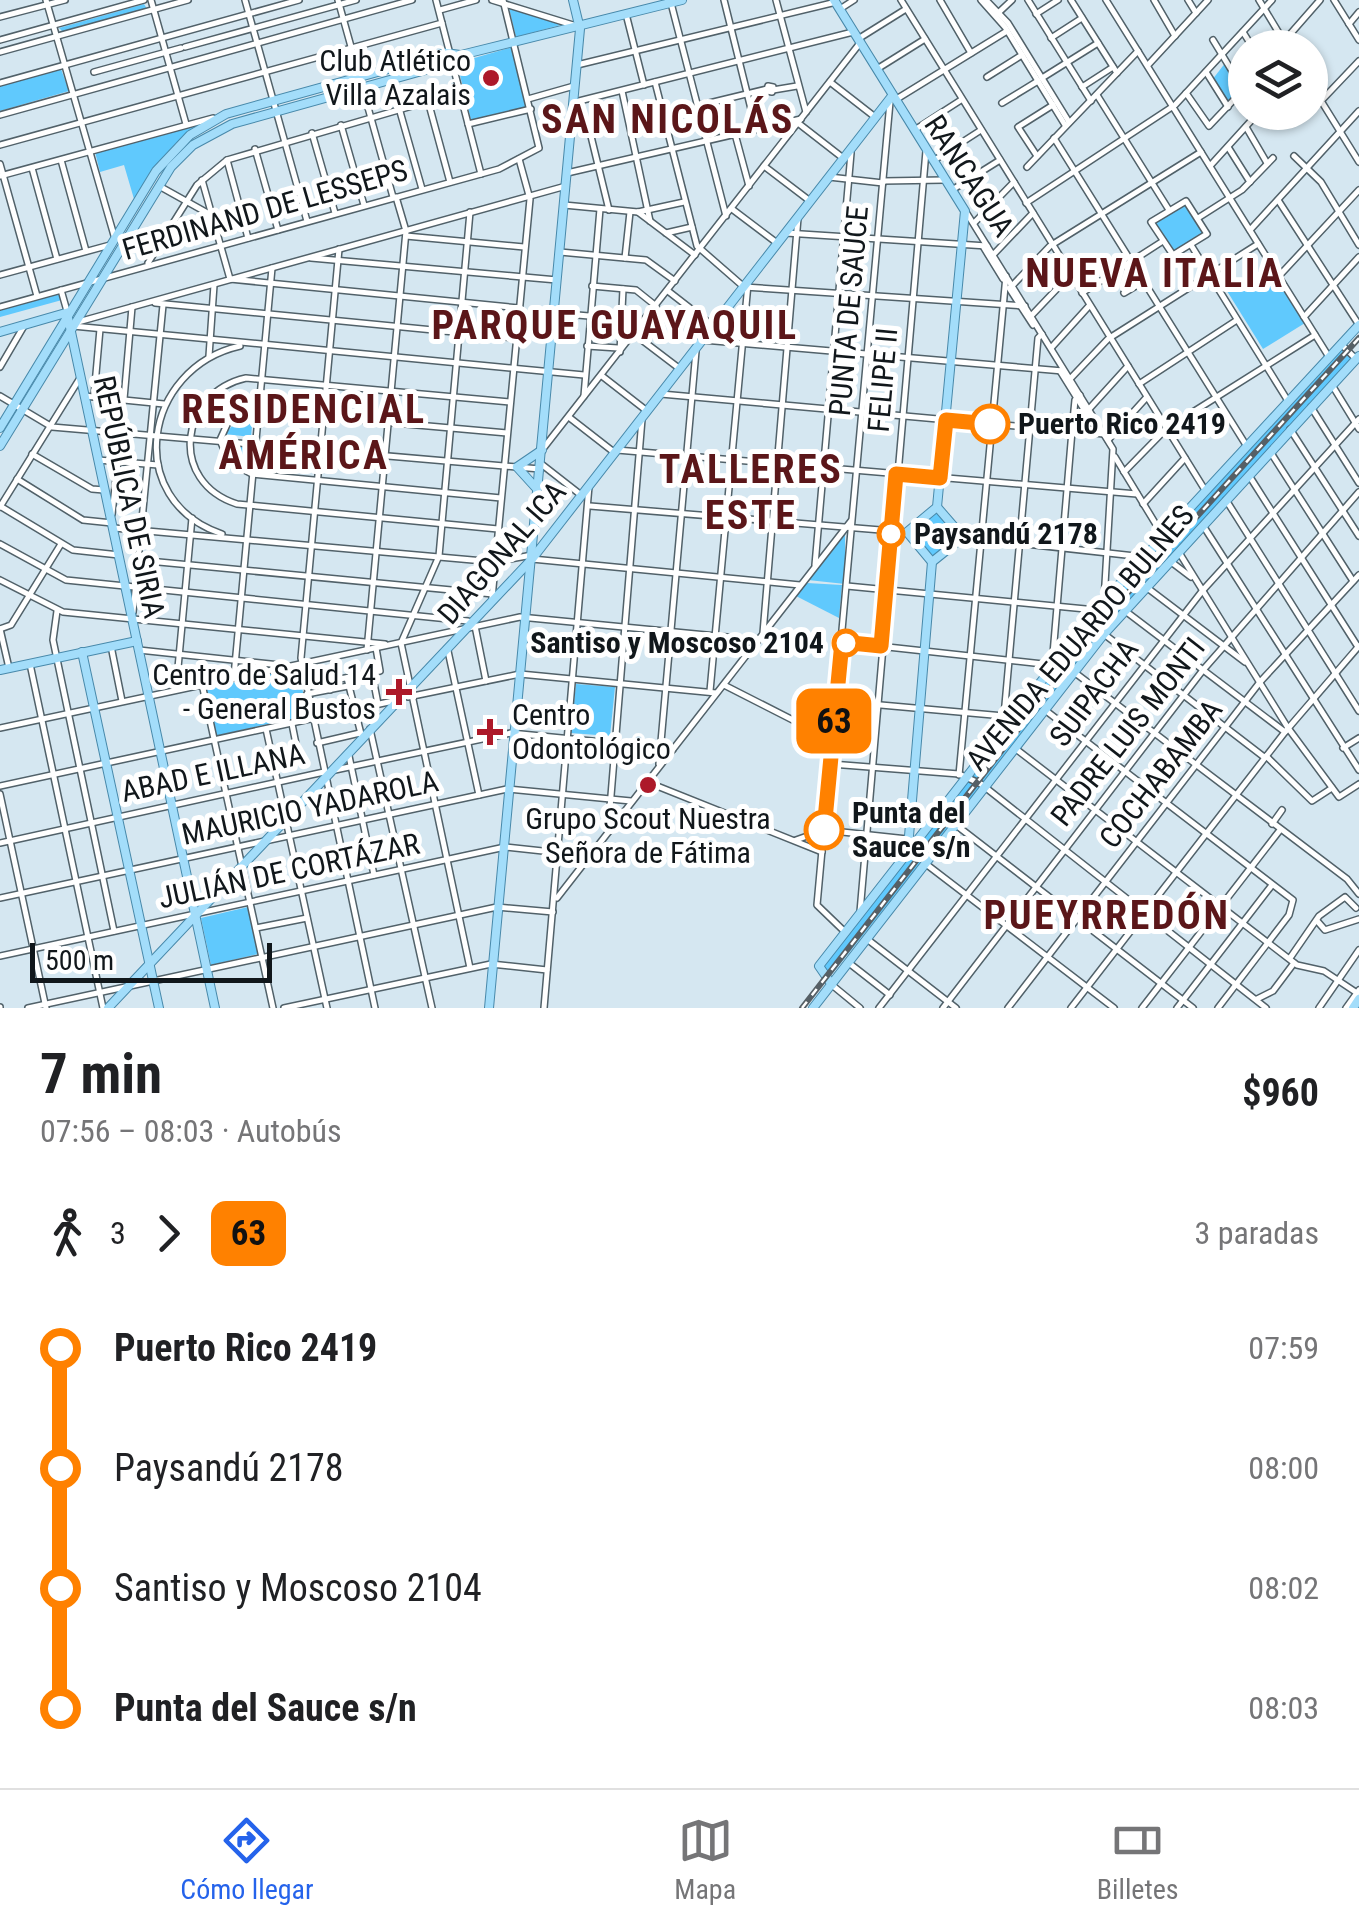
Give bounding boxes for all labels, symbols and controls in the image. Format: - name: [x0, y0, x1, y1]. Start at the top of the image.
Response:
- map controls: [1228, 30, 1328, 130]
- button: layers: [1228, 30, 1328, 130]
- place label: Club Atlético Villa Azalais: [319, 43, 471, 112]
- marker: Club Atlético Villa Azalais: [480, 67, 502, 89]
- district label: SAN NICOLÁS: [541, 96, 795, 143]
- street label: RANCAGUA: [917, 109, 1022, 243]
- street label: FERDINAND DE LESSEPS: [118, 152, 411, 267]
- street label: PUNTA DE SAUCE: [822, 205, 875, 417]
- district label: NUEVA ITALIA: [1025, 250, 1285, 297]
- district label: PARQUE GUAYAQUIL: [431, 302, 799, 349]
- street label: FELIPE II: [861, 326, 904, 434]
- street label: REPÚBLICA DE SIRIA: [87, 373, 172, 621]
- district label: RESIDENCIAL AMÉRICA: [181, 386, 427, 479]
- marker: Puerto Rico 2419: [971, 405, 1009, 443]
- place label: Puerto Rico 2419: [1018, 406, 1226, 441]
- district label: TALLERES ESTE: [659, 446, 843, 539]
- street label: DIAGONAL ICA: [430, 474, 573, 631]
- street label: AVENIDA EDUARDO BULNES: [958, 498, 1201, 777]
- place label: Paysandú 2178: [914, 516, 1098, 551]
- marker: Paysandú 2178: [878, 521, 904, 547]
- place label: Santiso y Moscoso 2104: [530, 625, 824, 660]
- marker: Santiso y Moscoso 2104: [833, 630, 859, 656]
- street label: PADRE LUIS MONTI: [1043, 631, 1212, 833]
- street label: SUIPACHA: [1042, 632, 1145, 753]
- place label: Centro de Salud 14 - General Bustos: [152, 657, 376, 726]
- marker: Centro de Salud 14 - General Bustos: [386, 679, 412, 705]
- line badge: 63: [789, 688, 879, 754]
- street label: COCHABAMBA: [1092, 693, 1229, 855]
- place label: Centro Odontológico: [512, 697, 671, 766]
- text: 63: [816, 701, 852, 742]
- marker: Centro Odontológico: [477, 719, 503, 745]
- street label: ABAD E ILLANA: [118, 736, 308, 809]
- street label: MAURICIO YADAROLA: [178, 763, 441, 852]
- marker: Grupo Scout Nuestra Señora de Fátima: [637, 774, 659, 796]
- place label: Punta del Sauce s/n: [852, 795, 971, 864]
- place label: Grupo Scout Nuestra Señora de Fátima: [525, 801, 771, 870]
- marker: Punta del Sauce s/n: [805, 811, 843, 849]
- street label: JULIÁN DE CORTÁZAR: [155, 826, 423, 915]
- district label: PUEYRREDÓN: [983, 891, 1231, 939]
- scale bar: [30, 938, 272, 983]
- text: 500 m: [45, 944, 114, 977]
- text: 7 min: [40, 1042, 162, 1106]
- text: $960: [1242, 1071, 1319, 1115]
- text: 07:56 – 08:03 · Autobús: [40, 1112, 342, 1150]
- icon: walk: [40, 1206, 95, 1261]
- icon: forward: [141, 1206, 196, 1261]
- text: 63: [231, 1213, 266, 1254]
- text: 3: [110, 1214, 126, 1252]
- text: 3 paradas: [1195, 1214, 1319, 1252]
- text: Puerto Rico 2419: [114, 1326, 377, 1370]
- text: 07:59: [1248, 1329, 1319, 1367]
- text: Paysandú 2178: [114, 1446, 344, 1490]
- text: 08:00: [1248, 1449, 1319, 1487]
- text: Santiso y Moscoso 2104: [114, 1566, 482, 1610]
- text: 08:02: [1248, 1569, 1319, 1607]
- text: Punta del Sauce s/n: [114, 1686, 417, 1730]
- text: 08:03: [1248, 1689, 1319, 1727]
- tab: Cómo llegar: [180, 1813, 314, 1906]
- tab: Mapa: [674, 1813, 736, 1906]
- tab: Billetes: [1097, 1813, 1179, 1906]

